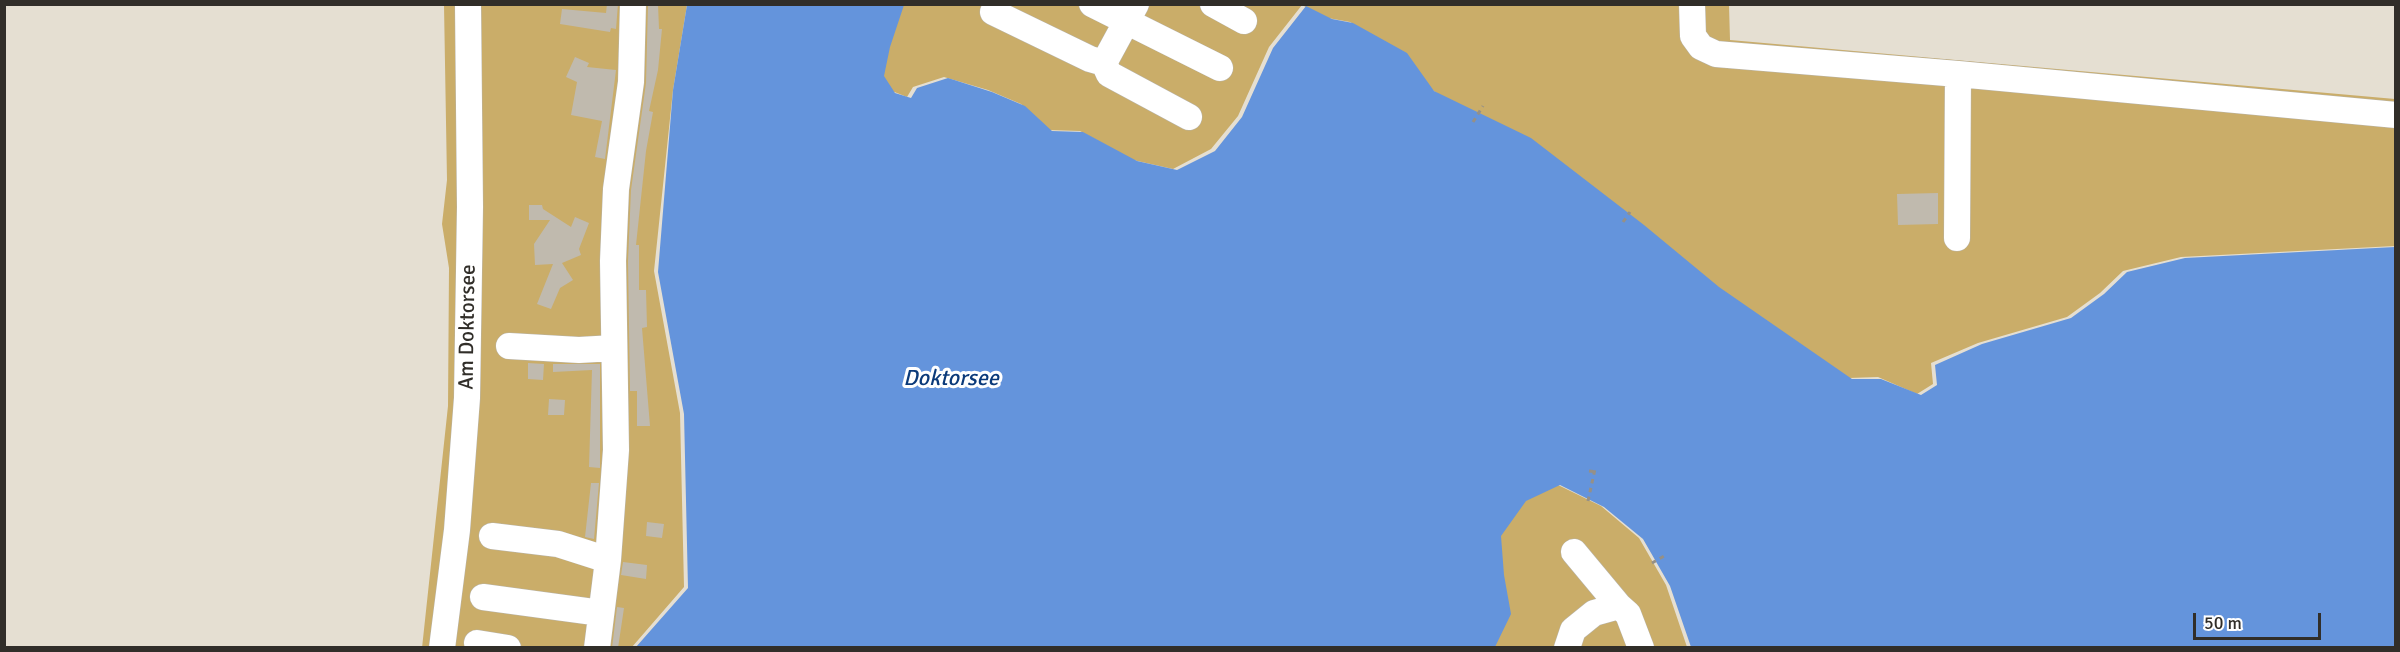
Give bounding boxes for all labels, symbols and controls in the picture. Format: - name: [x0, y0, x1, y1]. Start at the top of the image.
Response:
- street label: Am Doktorsee: [454, 264, 482, 390]
- water label: Doktorsee: [903, 366, 999, 392]
- scale bar: [2196, 601, 2324, 639]
- text: 50 m: [2204, 612, 2242, 634]

